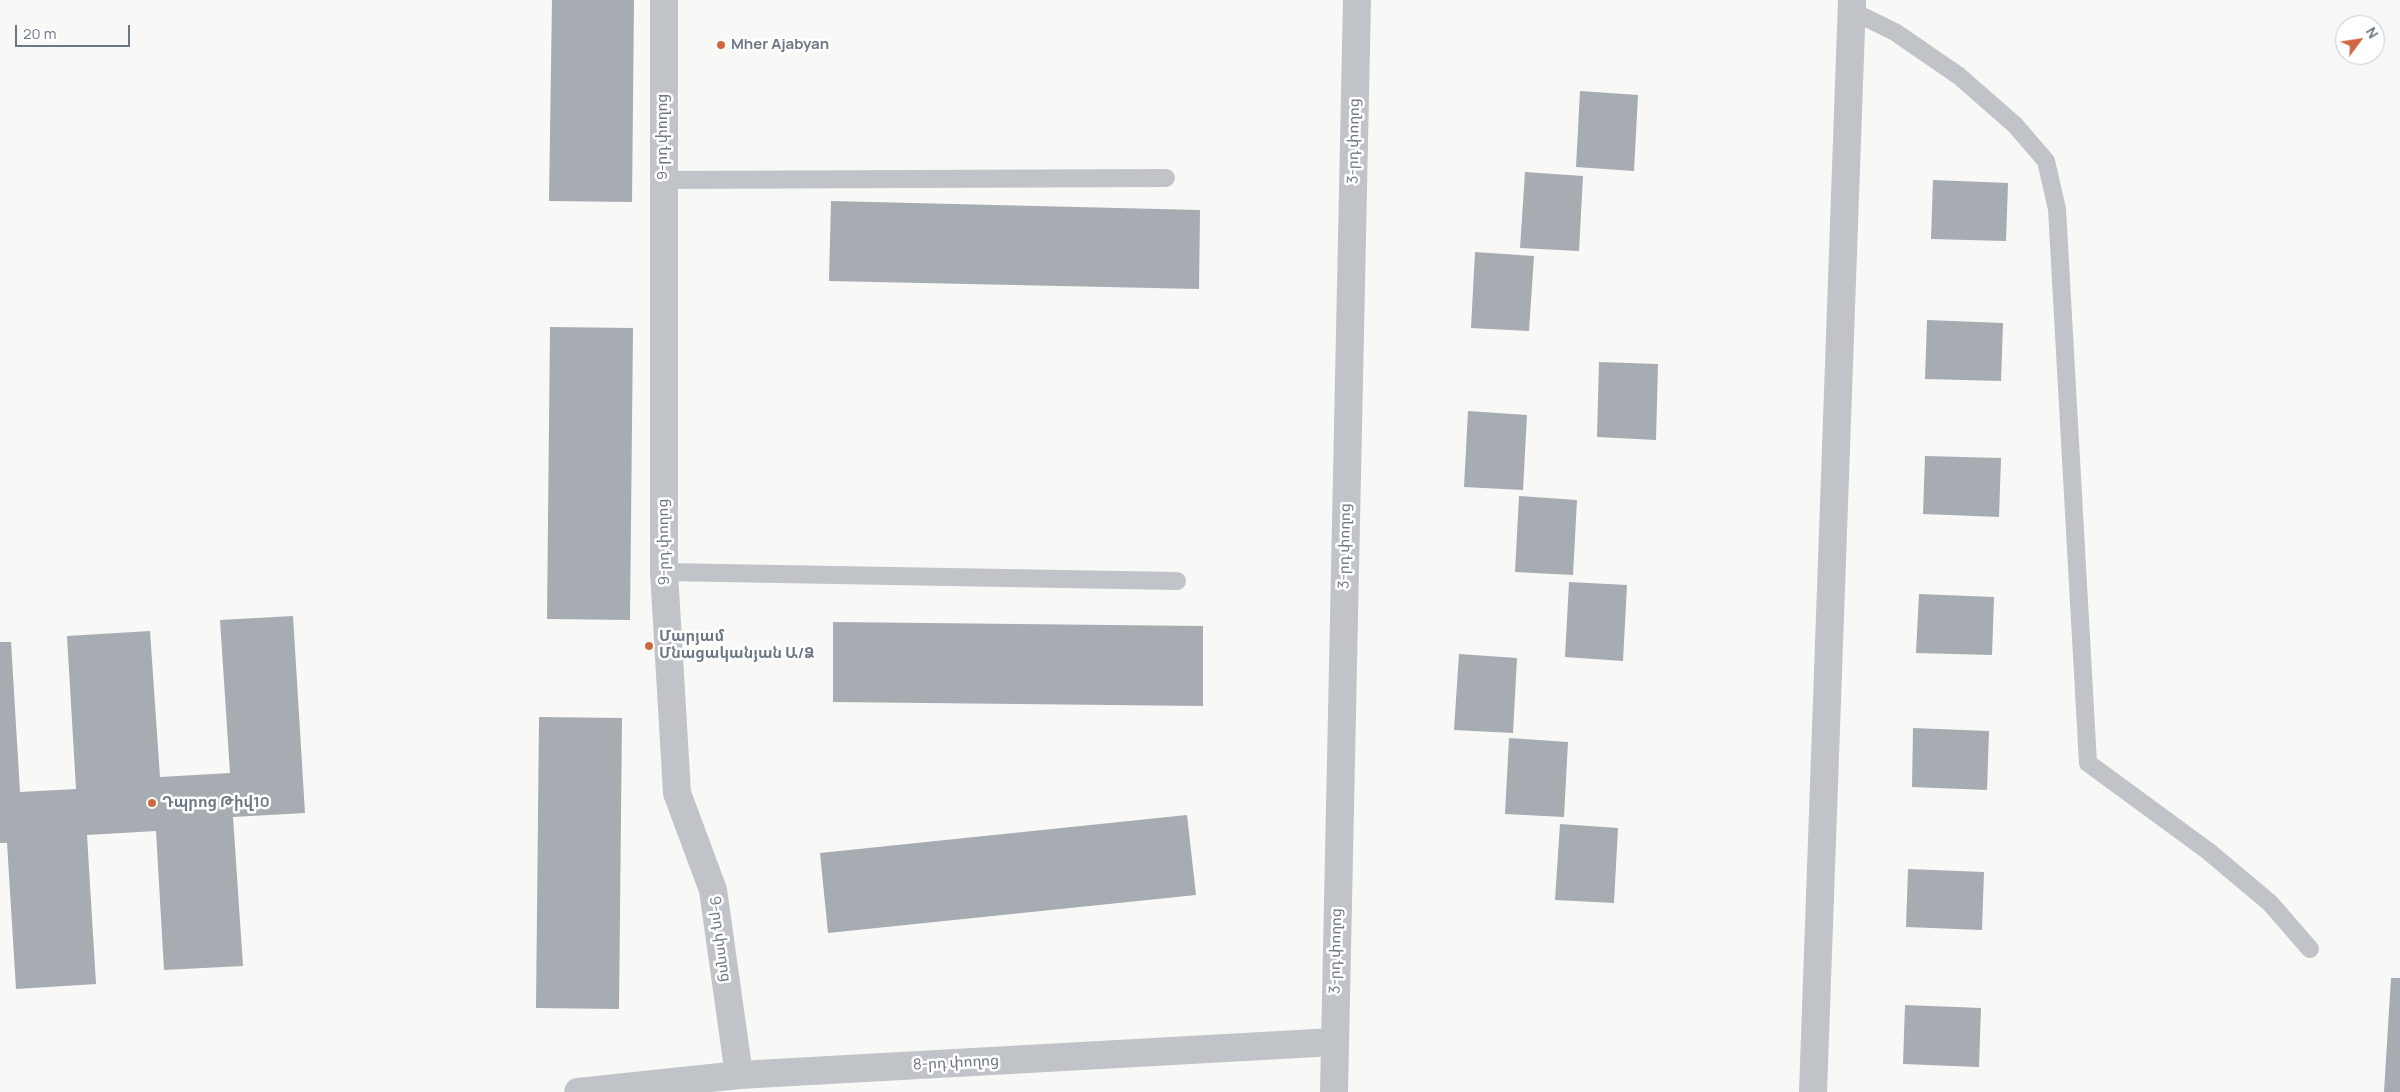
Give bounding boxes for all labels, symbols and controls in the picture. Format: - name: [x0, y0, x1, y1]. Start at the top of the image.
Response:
- scale bar: [18, 15, 132, 47]
- north arrow: [2335, 15, 2385, 65]
- text: 20 m: [23, 23, 56, 44]
- text: N: [2362, 23, 2383, 42]
- place label: Mher Ajabyan: [731, 36, 829, 54]
- marker: Mher Ajabyan: [715, 39, 727, 51]
- street label: 9-րդ փողոց: [654, 94, 672, 180]
- street label: 3-րդ փողոց: [1344, 98, 1364, 184]
- street label: 9-րդ փողոց: [654, 499, 674, 585]
- street label: 3-րդ փողոց: [1335, 503, 1355, 589]
- place label: Մարյամ Մնացականյան Ա/Ձ: [659, 628, 814, 663]
- marker: Մարյամ Մնացականյան Ա/Ձ: [643, 640, 655, 652]
- place label: Դպրոց Թիվ10: [162, 794, 270, 812]
- marker: Դպրոց Թիվ10: [146, 797, 158, 809]
- street label: 9-րդ փողոց: [705, 895, 735, 983]
- street label: 3-րդ փողոց: [1326, 908, 1346, 994]
- street label: 8-րդ փողոց: [913, 1052, 999, 1074]

